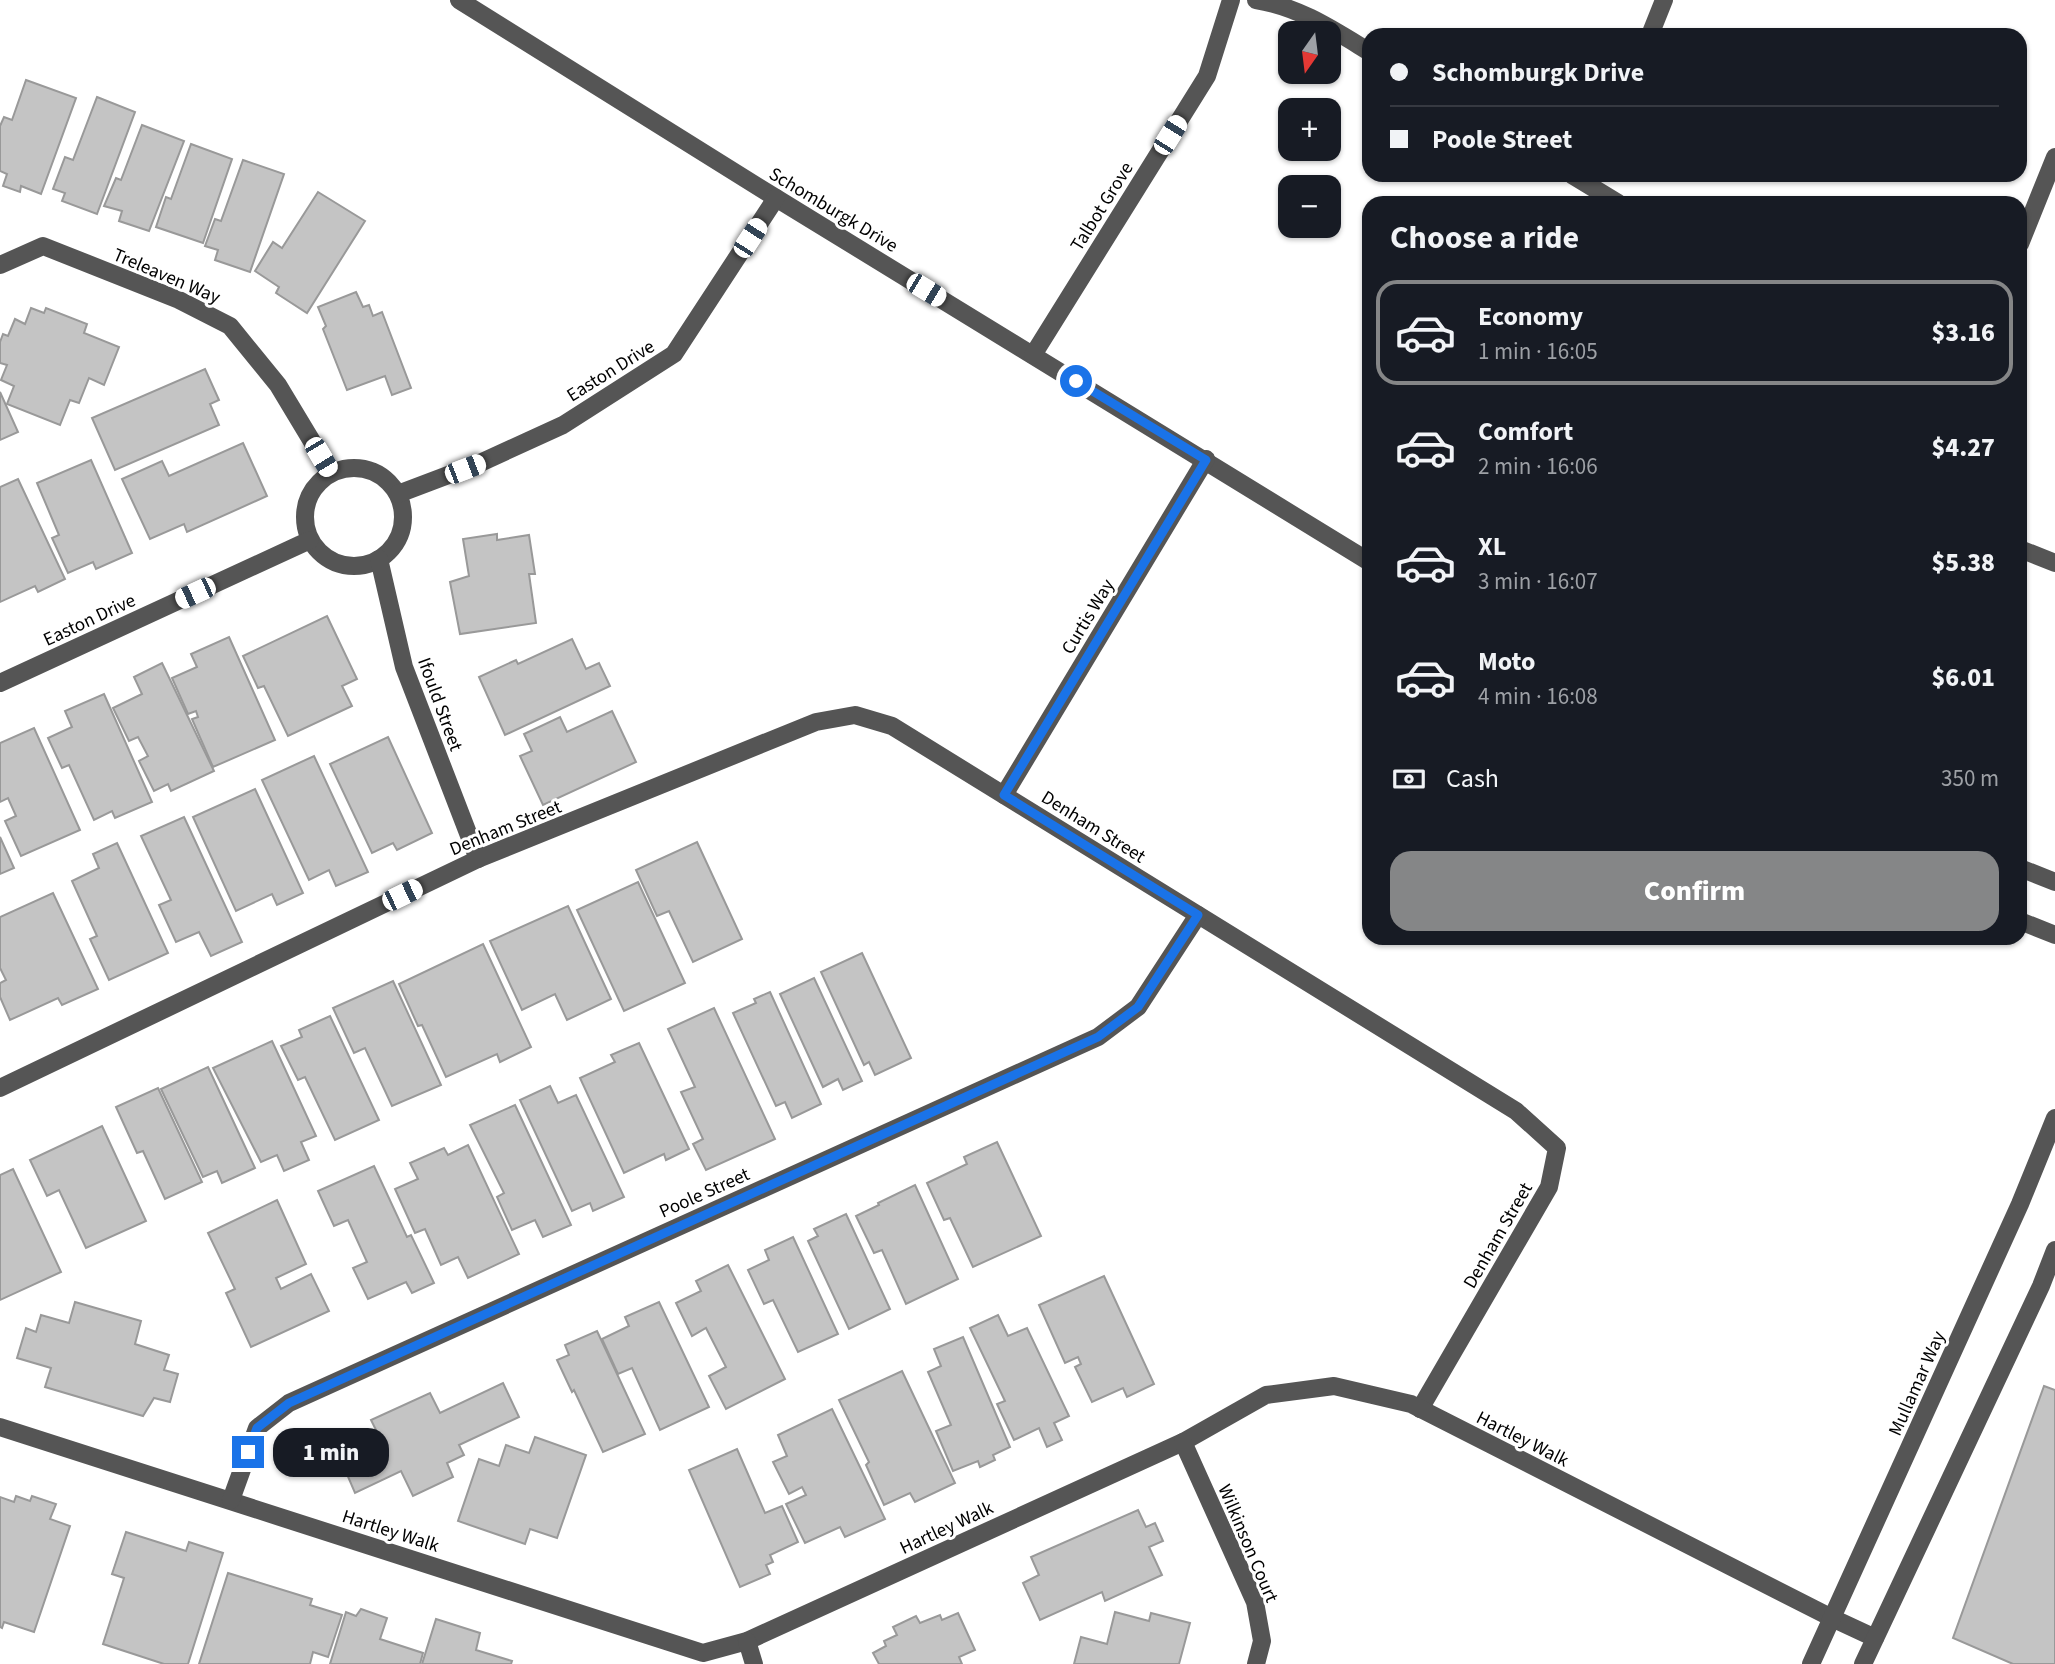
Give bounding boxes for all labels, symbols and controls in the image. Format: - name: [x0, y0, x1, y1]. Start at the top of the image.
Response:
- north arrow: [1278, 21, 1340, 84]
- map controls: [1278, 21, 1341, 238]
- text: Schomburgk Drive: [1432, 54, 1644, 91]
- button: +: [1278, 98, 1341, 161]
- car: [1150, 112, 1191, 158]
- text: Poole Street: [1432, 121, 1572, 158]
- street label: Talbot Grove: [1064, 157, 1140, 257]
- street label: Schomburgk Drive: [764, 161, 903, 260]
- button: −: [1278, 175, 1341, 238]
- car: [730, 215, 771, 261]
- text: Choose a ride: [1390, 215, 1579, 261]
- street label: Treleaven Way: [109, 242, 224, 311]
- car: [903, 270, 950, 310]
- text: Economy: [1478, 298, 1583, 335]
- icon: car: [1394, 301, 1457, 364]
- text: $3.16: [1931, 314, 1995, 351]
- street label: Easton Drive: [562, 334, 660, 409]
- text: 1 min · 16:05: [1478, 335, 1598, 368]
- route start: [1060, 365, 1092, 397]
- text: Comfort: [1478, 413, 1573, 450]
- icon: car: [1394, 416, 1457, 479]
- text: $4.27: [1931, 429, 1995, 466]
- car: [302, 434, 341, 480]
- text: 2 min · 16:06: [1478, 450, 1598, 483]
- car: [442, 452, 489, 486]
- text: XL: [1478, 528, 1506, 565]
- icon: car: [1394, 531, 1457, 594]
- text: $5.38: [1931, 544, 1995, 581]
- text: 3 min · 16:07: [1478, 565, 1598, 598]
- street label: Curtis Way: [1055, 574, 1121, 660]
- car: [172, 575, 219, 611]
- street label: Easton Drive: [39, 587, 140, 654]
- text: Moto: [1478, 643, 1535, 680]
- icon: car: [1394, 646, 1457, 709]
- street label: Ifould Street: [410, 654, 469, 756]
- text: $6.01: [1931, 659, 1995, 696]
- text: 4 min · 16:08: [1478, 680, 1598, 713]
- icon: cash: [1390, 760, 1428, 798]
- text: Cash: [1446, 760, 1499, 797]
- text: 350 m: [1941, 762, 1999, 795]
- street label: Denham Street: [1036, 784, 1151, 870]
- street label: Denham Street: [446, 793, 566, 863]
- button: Confirm: [1390, 851, 1999, 931]
- car: [379, 876, 426, 914]
- street label: Poole Street: [655, 1161, 755, 1225]
- street label: Denham Street: [1457, 1177, 1540, 1294]
- street label: Mullamar Way: [1882, 1327, 1953, 1440]
- street label: Hartley Walk: [1471, 1404, 1574, 1474]
- callout: 1 min: [272, 1428, 388, 1476]
- route end: [232, 1436, 264, 1468]
- text: 1 min: [303, 1436, 359, 1469]
- street label: Wilkinson Court: [1211, 1480, 1285, 1607]
- street label: Hartley Walk: [895, 1495, 998, 1562]
- street label: Hartley Walk: [339, 1503, 443, 1560]

